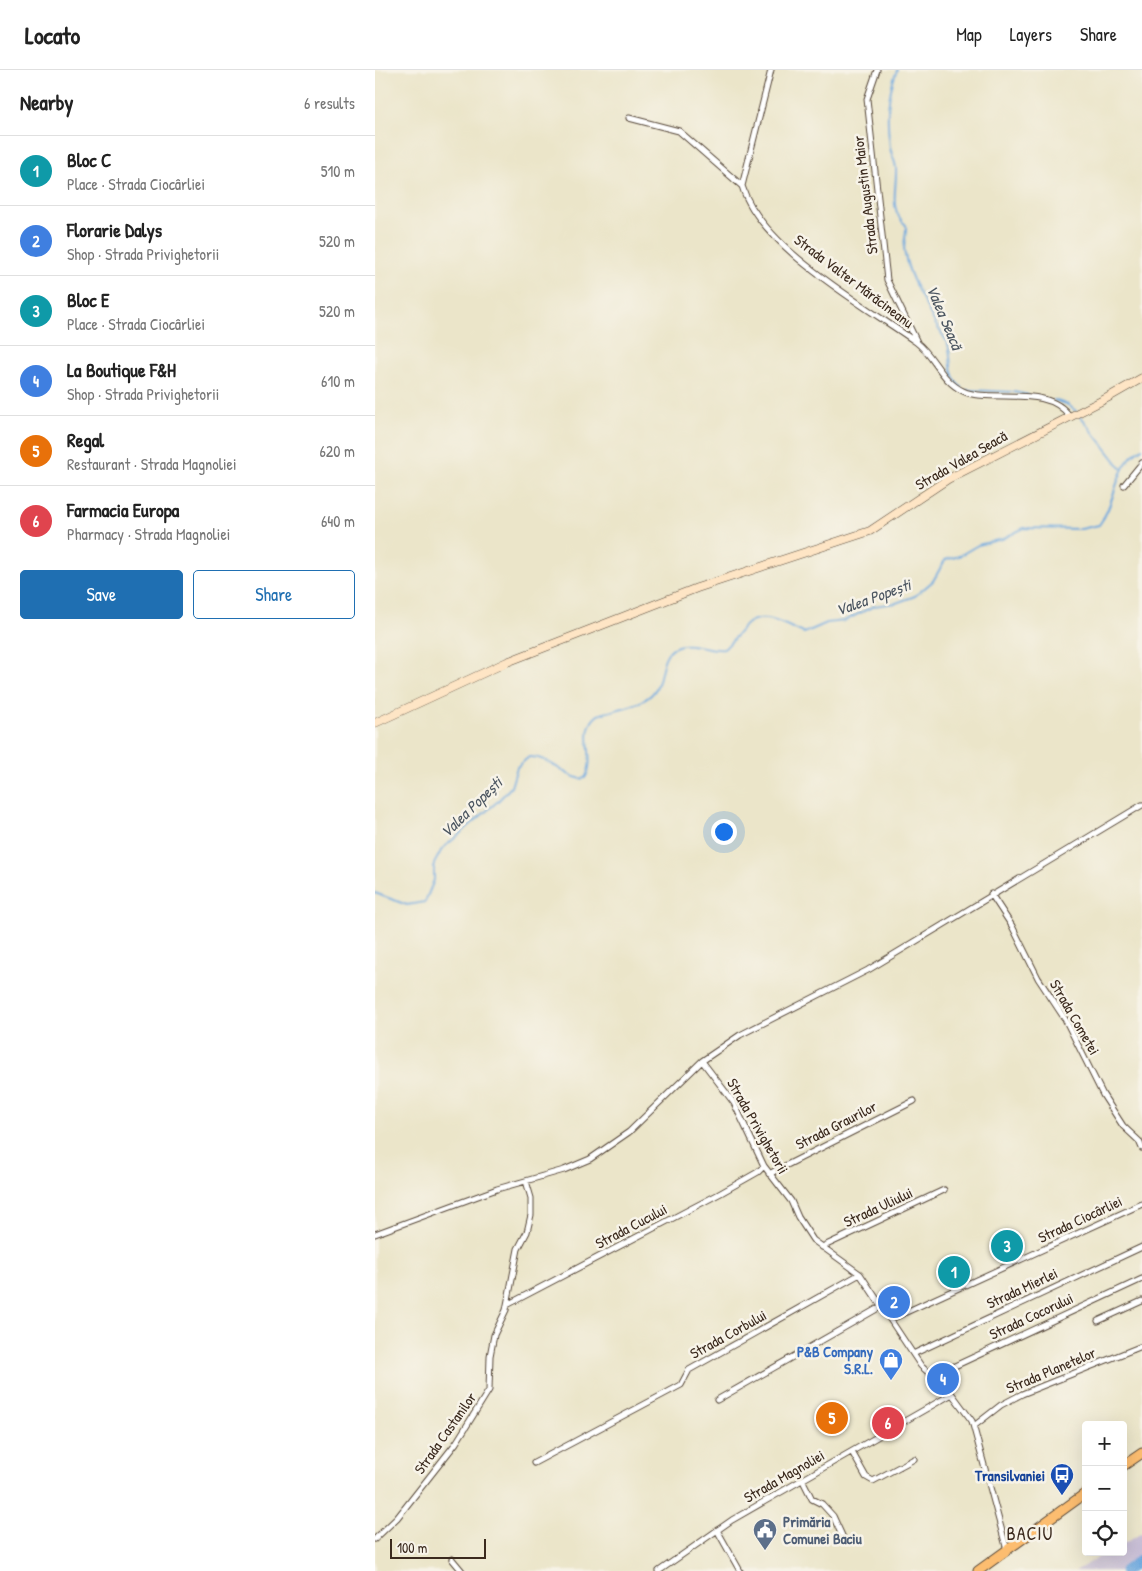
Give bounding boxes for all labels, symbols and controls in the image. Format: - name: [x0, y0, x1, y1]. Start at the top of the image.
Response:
- text: Locato: [25, 19, 80, 51]
- text: Map: [956, 22, 982, 47]
- text: Layers: [1010, 22, 1052, 47]
- text: Share: [1080, 22, 1117, 47]
- text: Nearby: [20, 88, 73, 117]
- text: 6 results: [304, 92, 355, 114]
- street label: Strada Augustin Maior: [847, 134, 883, 256]
- text: Bloc C: [67, 147, 112, 173]
- text: 1: [33, 160, 39, 182]
- text: 510 m: [321, 160, 355, 182]
- text: Place · Strada Ciocârliei: [67, 173, 205, 195]
- text: Florarie Dalys: [67, 217, 162, 243]
- street label: Strada Valter Mărăcineanu: [790, 229, 918, 333]
- text: 2: [32, 230, 40, 252]
- text: 520 m: [319, 230, 355, 252]
- text: Shop · Strada Privighetorii: [67, 243, 219, 265]
- water label: Valea Seacă: [922, 281, 969, 354]
- text: Bloc E: [67, 287, 109, 313]
- text: 3: [32, 300, 40, 322]
- text: 520 m: [319, 300, 355, 322]
- text: Place · Strada Ciocârliei: [67, 313, 205, 335]
- text: La Boutique F&H: [67, 357, 176, 383]
- text: 4: [33, 370, 39, 392]
- text: 610 m: [321, 370, 355, 392]
- text: Shop · Strada Privighetorii: [67, 383, 219, 405]
- street label: Strada Valea Seacă: [911, 425, 1011, 495]
- text: Regal: [67, 427, 104, 453]
- text: 5: [33, 440, 39, 462]
- text: 620 m: [319, 440, 355, 462]
- text: Restaurant · Strada Magnoliei: [67, 453, 237, 475]
- text: Farmacia Europa: [67, 497, 179, 523]
- text: 6: [33, 510, 39, 532]
- text: 640 m: [321, 510, 355, 532]
- text: Pharmacy · Strada Magnoliei: [67, 523, 230, 545]
- button: Save: [20, 570, 183, 619]
- button: Share: [193, 570, 355, 619]
- water label: Valea Popești: [832, 573, 915, 621]
- water label: Valea Popești: [435, 771, 508, 842]
- your location: [711, 819, 737, 845]
- street label: Strada Cometei: [1045, 975, 1105, 1059]
- street label: Strada Privighetorii: [722, 1074, 794, 1178]
- street label: Strada Graurilor: [792, 1095, 880, 1154]
- street label: Strada Uliului: [840, 1182, 916, 1232]
- street label: Strada Ciocârliei: [1034, 1190, 1126, 1248]
- street label: Strada Cucului: [592, 1198, 670, 1254]
- pin: 3: [991, 1227, 1023, 1265]
- pin: 1: [938, 1253, 970, 1291]
- street label: Strada Mierlei: [983, 1262, 1061, 1314]
- pin: 2: [878, 1283, 910, 1321]
- street label: Strada Cocorului: [986, 1287, 1076, 1345]
- street label: Strada Corbului: [686, 1304, 770, 1364]
- place label: P&B Company S.R.L.: [797, 1341, 874, 1379]
- street label: Strada Planetelor: [1003, 1342, 1099, 1398]
- shop icon: P&B Company S.R.L.: [878, 1347, 904, 1381]
- pin: 4: [927, 1360, 959, 1398]
- street label: Strada Castanilor: [409, 1388, 481, 1478]
- pin: 5: [816, 1399, 848, 1437]
- pin: 6: [872, 1404, 904, 1442]
- map controls: [1082, 1421, 1127, 1556]
- button: +: [1082, 1421, 1127, 1466]
- street label: Strada Magnoliei: [740, 1444, 828, 1508]
- bus stop icon: Transilvaniei: [1049, 1462, 1075, 1496]
- place label: Transilvaniei: [974, 1465, 1045, 1486]
- button: −: [1082, 1466, 1127, 1511]
- place label: Primăria Comunei Baciu: [783, 1511, 863, 1549]
- button: locate: [1082, 1511, 1127, 1556]
- public building icon: Primăria Comunei Baciu: [752, 1517, 778, 1551]
- district label: BACIU: [1007, 1521, 1053, 1546]
- scale bar: [390, 1536, 486, 1559]
- text: 100 m: [397, 1538, 427, 1557]

